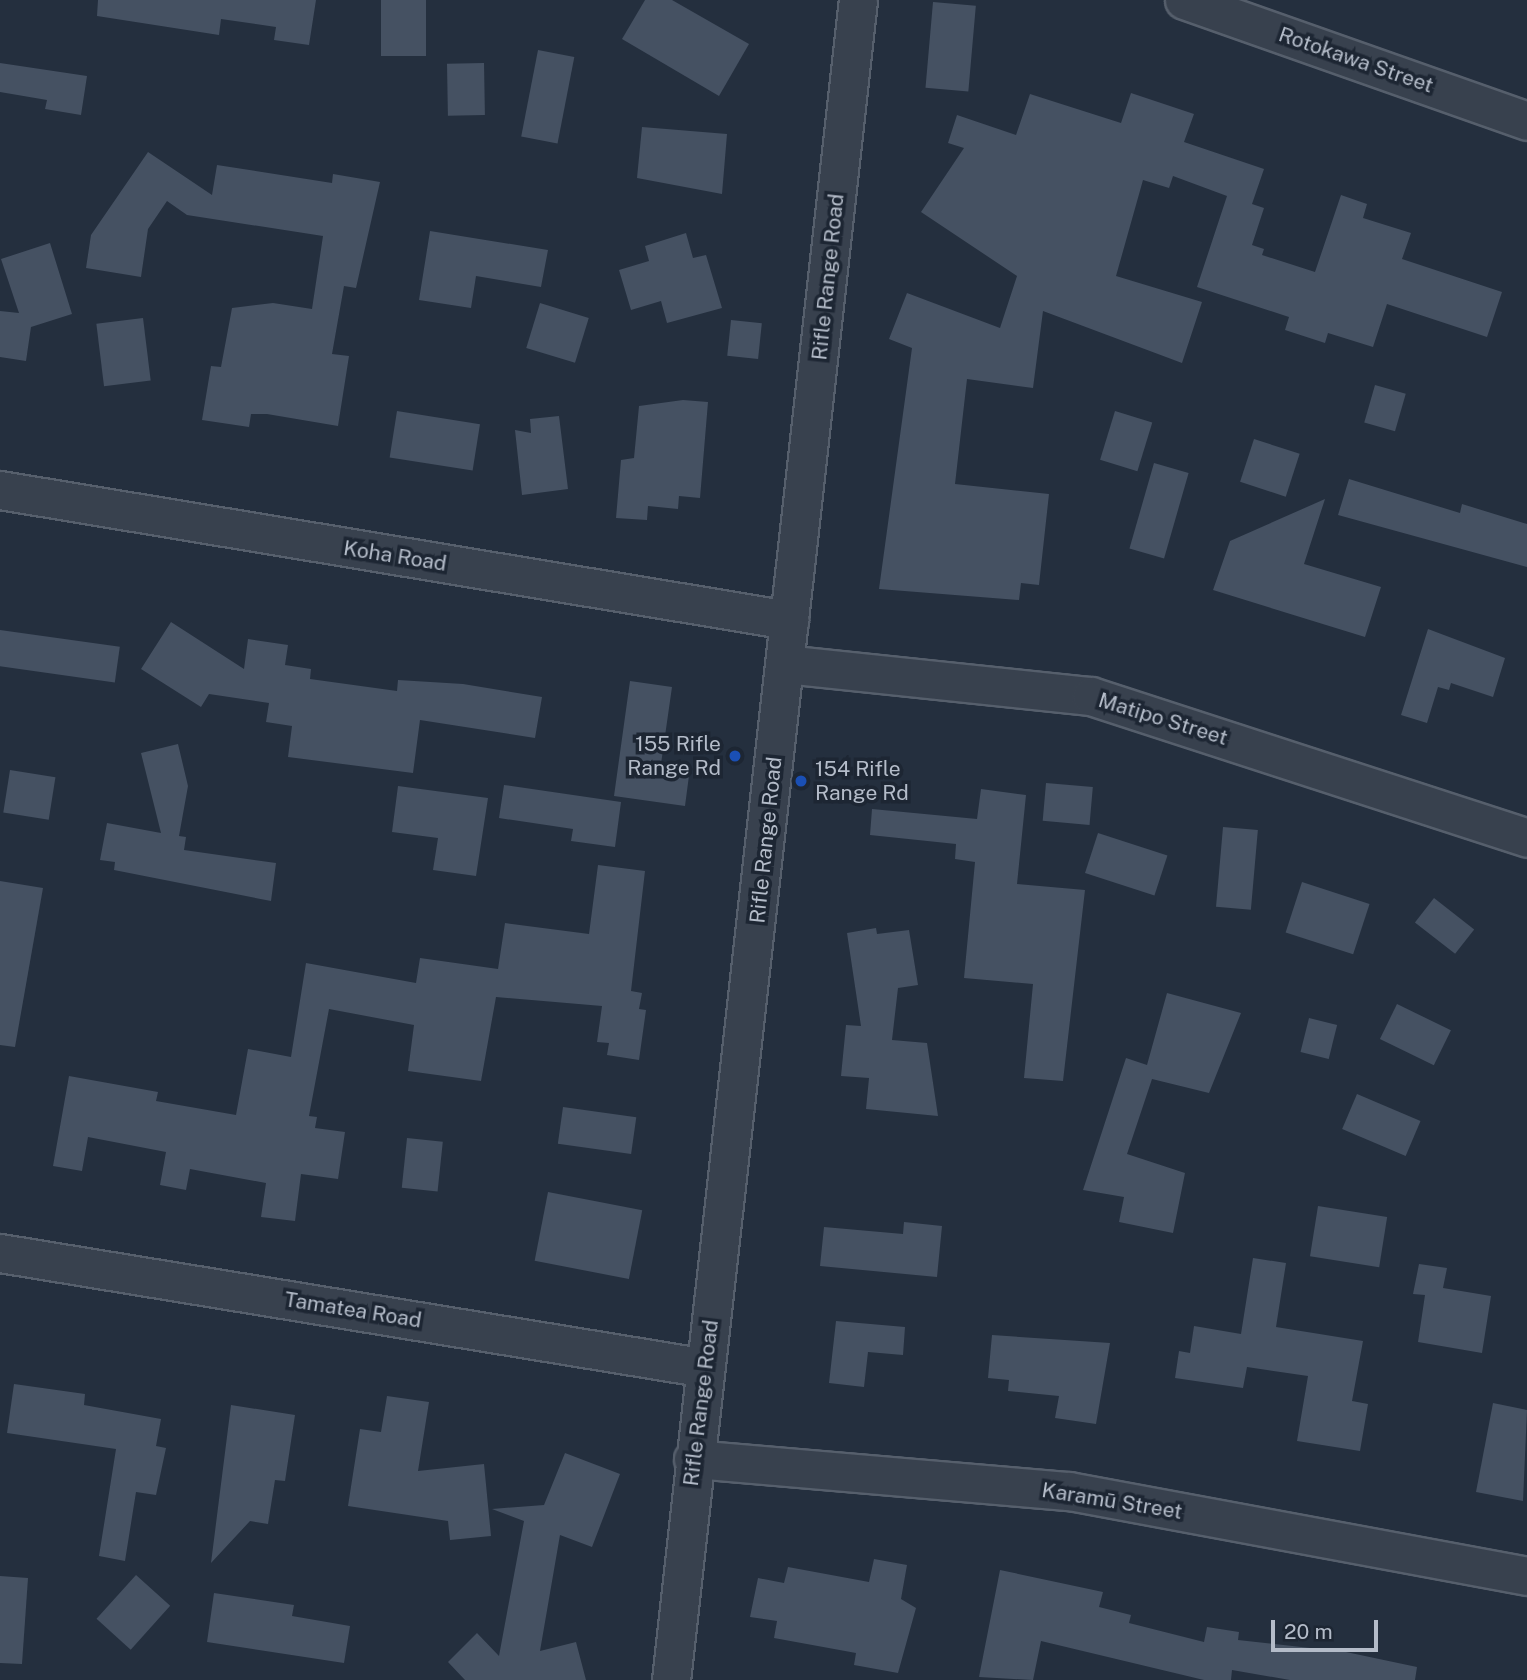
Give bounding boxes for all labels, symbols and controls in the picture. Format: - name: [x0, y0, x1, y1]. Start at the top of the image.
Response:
- street label: Rotokawa Street: [1275, 22, 1437, 98]
- street label: Rifle Range Road: [807, 192, 849, 362]
- street label: Koha Road: [342, 535, 448, 577]
- street label: Matipo Street: [1095, 687, 1231, 751]
- place label: 155 Rifle Range Rd: [627, 731, 721, 781]
- marker: 155 Rifle Range Rd: [727, 748, 743, 764]
- street label: Rifle Range Road: [745, 755, 787, 925]
- place label: 154 Rifle Range Rd: [815, 756, 909, 806]
- marker: 154 Rifle Range Rd: [793, 773, 809, 789]
- street label: Tamatea Road: [283, 1287, 423, 1333]
- street label: Rifle Range Road: [678, 1318, 724, 1488]
- street label: Karamū Street: [1040, 1477, 1184, 1525]
- scale bar: [1275, 1606, 1382, 1650]
- text: 20 m: [1284, 1619, 1333, 1644]

